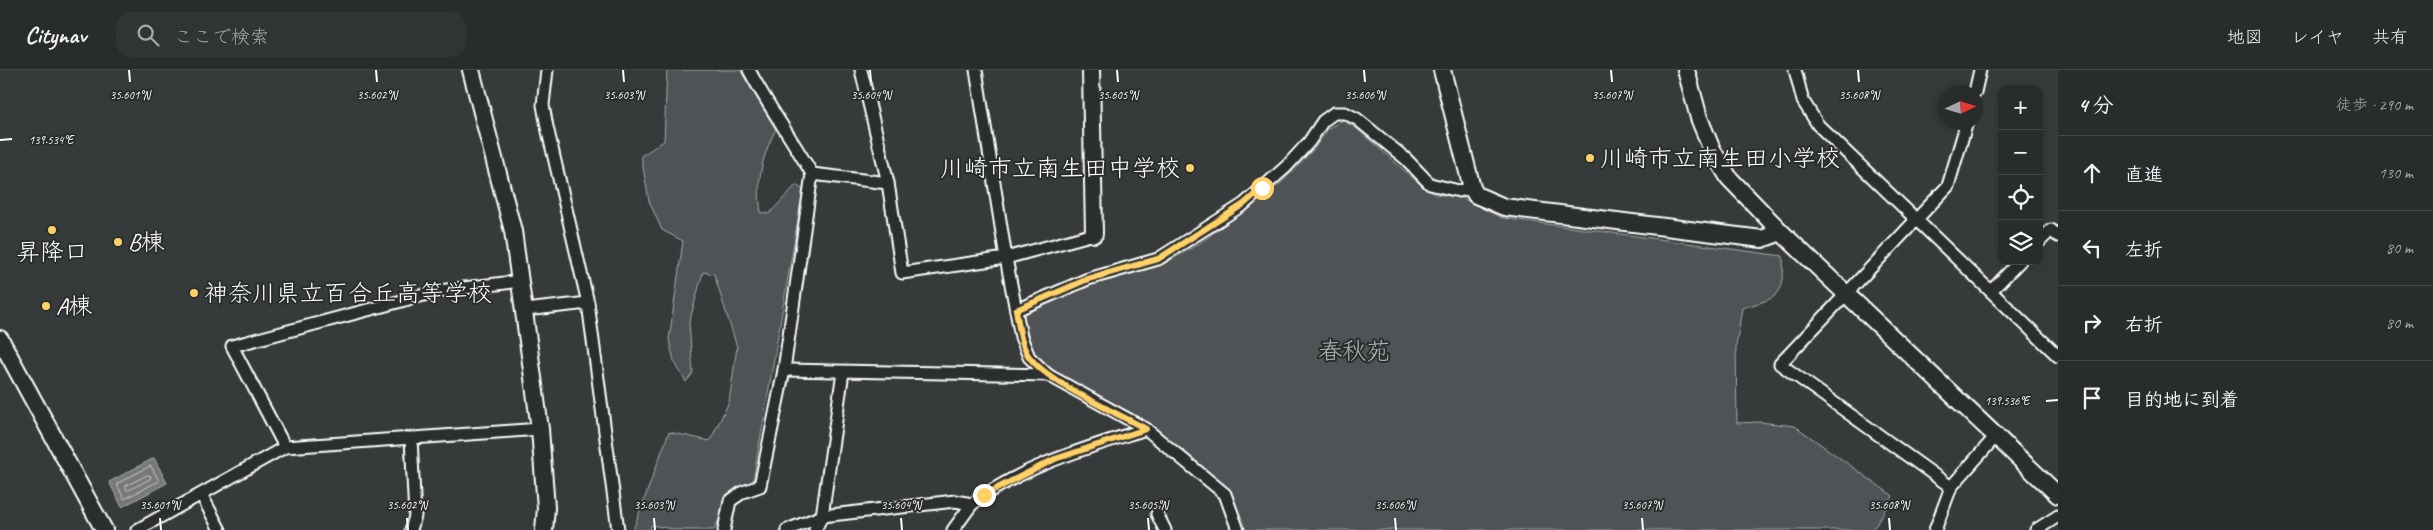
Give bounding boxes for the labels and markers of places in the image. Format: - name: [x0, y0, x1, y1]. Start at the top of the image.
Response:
- place label: 川崎市立南生田小学校: [1600, 143, 1840, 173]
- marker: 川崎市立南生田小学校: [1584, 152, 1596, 164]
- place label: 川崎市立南生田中学校: [940, 153, 1180, 183]
- marker: 川崎市立南生田中学校: [1184, 162, 1196, 174]
- marker: 昇降口: [46, 224, 58, 236]
- place label: B棟: [128, 227, 164, 257]
- marker: B棟: [112, 236, 124, 248]
- place label: 昇降口: [16, 237, 88, 267]
- place label: 神奈川県立百合丘高等学校: [204, 278, 492, 308]
- marker: 神奈川県立百合丘高等学校: [188, 287, 200, 299]
- place label: A棟: [56, 291, 92, 321]
- marker: A棟: [40, 300, 52, 312]

